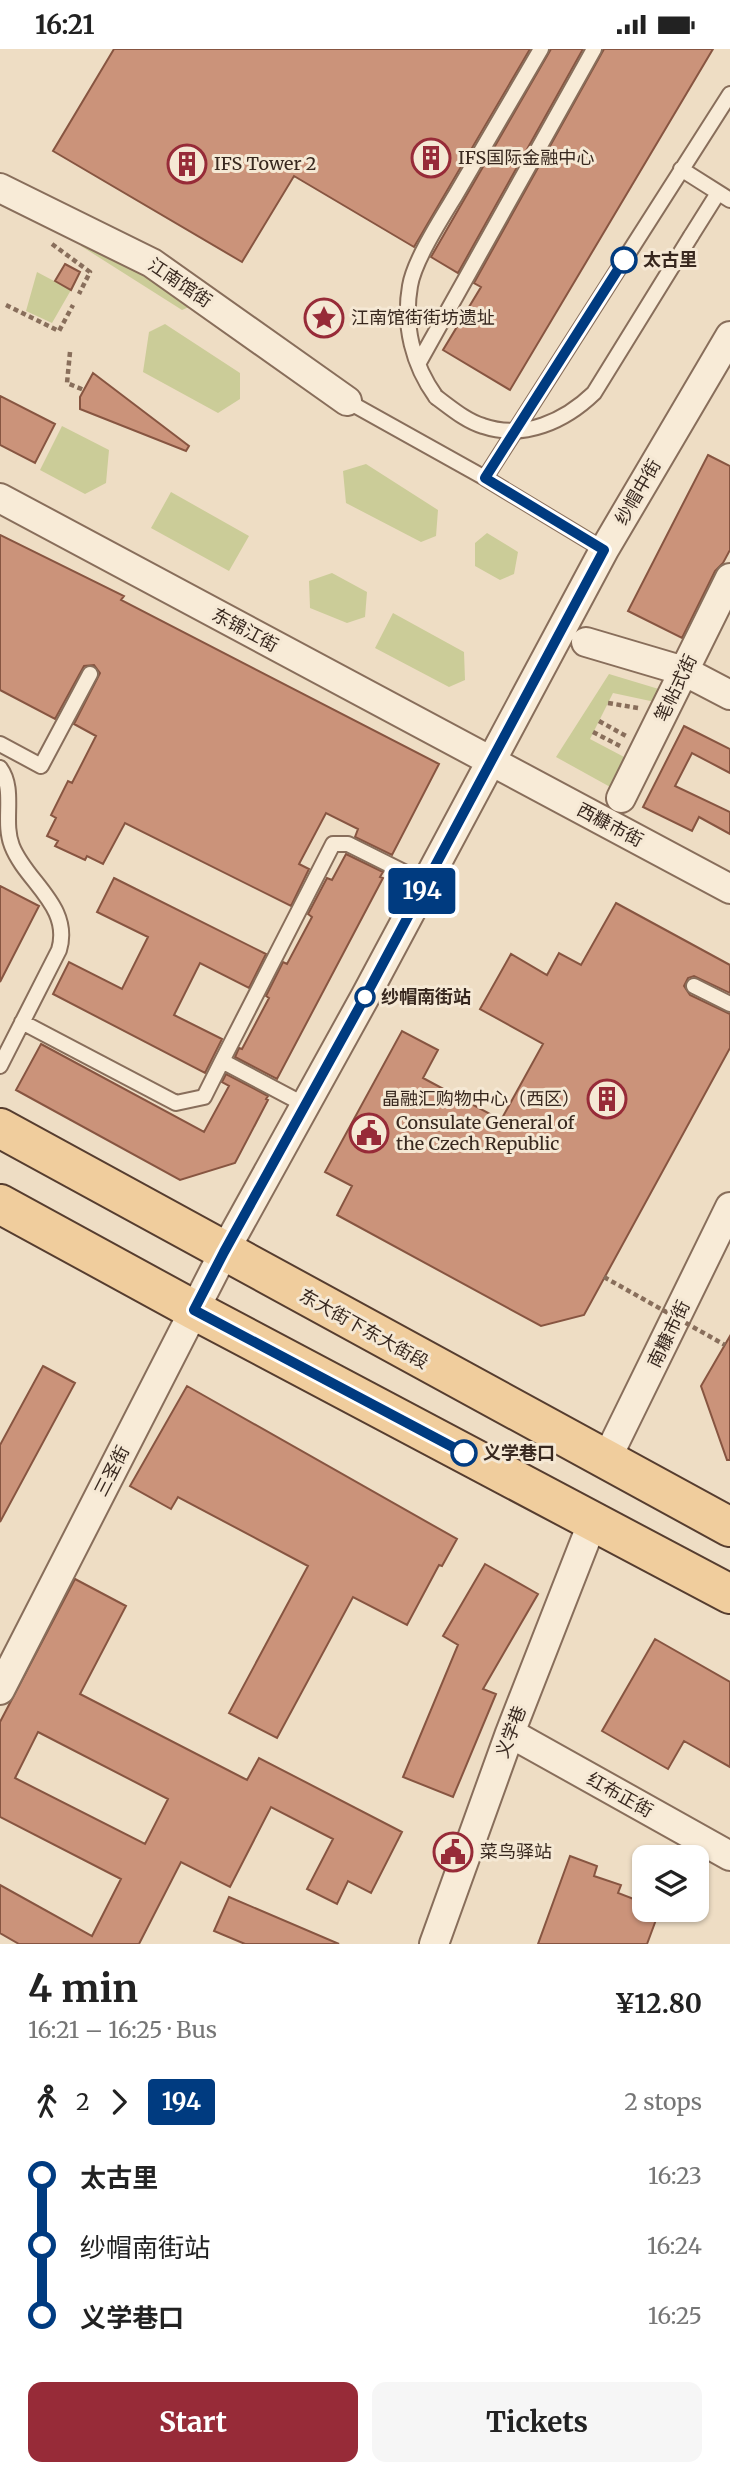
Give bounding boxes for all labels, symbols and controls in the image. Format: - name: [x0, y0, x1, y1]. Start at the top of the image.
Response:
- text: 16:21: [35, 8, 94, 41]
- building icon: IFS国际金融中心: [410, 137, 452, 179]
- building icon: IFS Tower 2: [166, 143, 208, 185]
- place label: IFS国际金融中心: [458, 146, 594, 169]
- place label: IFS Tower 2: [214, 152, 317, 175]
- marker: 太古里: [611, 247, 637, 273]
- place label: 太古里: [643, 248, 697, 271]
- street label: 江南馆街: [144, 253, 217, 312]
- place icon: 江南馆街街坊遗址: [303, 297, 345, 339]
- place label: 江南馆街街坊遗址: [351, 306, 495, 329]
- street label: 纱帽中街: [610, 455, 666, 529]
- street label: 东锦江街: [208, 603, 282, 657]
- street label: 笔帖式街: [649, 650, 702, 725]
- street label: 西糠市街: [573, 798, 647, 852]
- line badge: 194: [382, 868, 462, 914]
- text: 194: [402, 875, 442, 906]
- place label: 纱帽南街站: [381, 985, 471, 1008]
- marker: 纱帽南街站: [355, 987, 375, 1007]
- building icon: 晶融汇购物中心（西区）: [586, 1078, 628, 1120]
- place label: 晶融汇购物中心（西区）: [382, 1087, 580, 1110]
- place label: Consulate General of the Czech Republic: [396, 1111, 576, 1155]
- public building icon: Consulate General of the Czech Republic: [348, 1112, 390, 1154]
- street label: 东大街下东大街段: [296, 1284, 433, 1374]
- street label: 南糠市街: [642, 1296, 695, 1371]
- marker: 义学巷口: [451, 1440, 477, 1466]
- street label: 三圣街: [89, 1441, 134, 1500]
- place label: 义学巷口: [483, 1441, 555, 1464]
- street label: 义学巷: [490, 1702, 531, 1761]
- street label: 红布正街: [583, 1767, 657, 1822]
- public building icon: 菜鸟驿站: [432, 1831, 474, 1873]
- place label: 菜鸟驿站: [480, 1840, 552, 1863]
- map controls: [632, 1845, 709, 1922]
- button: layers: [632, 1845, 709, 1922]
- text: 4 min: [28, 1965, 138, 2012]
- text: ¥12.80: [614, 1987, 702, 2020]
- text: 16:21 – 16:25 · Bus: [28, 2015, 217, 2044]
- icon: walk: [28, 2083, 66, 2121]
- icon: forward: [100, 2083, 138, 2121]
- text: 194: [162, 2086, 201, 2117]
- text: 2: [76, 2087, 90, 2116]
- text: 2 stops: [624, 2087, 702, 2116]
- text: 太古里: [80, 2161, 158, 2194]
- text: 16:23: [648, 2161, 702, 2190]
- text: 纱帽南街站: [80, 2231, 210, 2264]
- text: 16:24: [647, 2231, 702, 2260]
- text: 义学巷口: [80, 2301, 184, 2334]
- text: 16:25: [648, 2301, 702, 2330]
- button: Start: [28, 2382, 358, 2462]
- button: Tickets: [372, 2382, 702, 2462]

